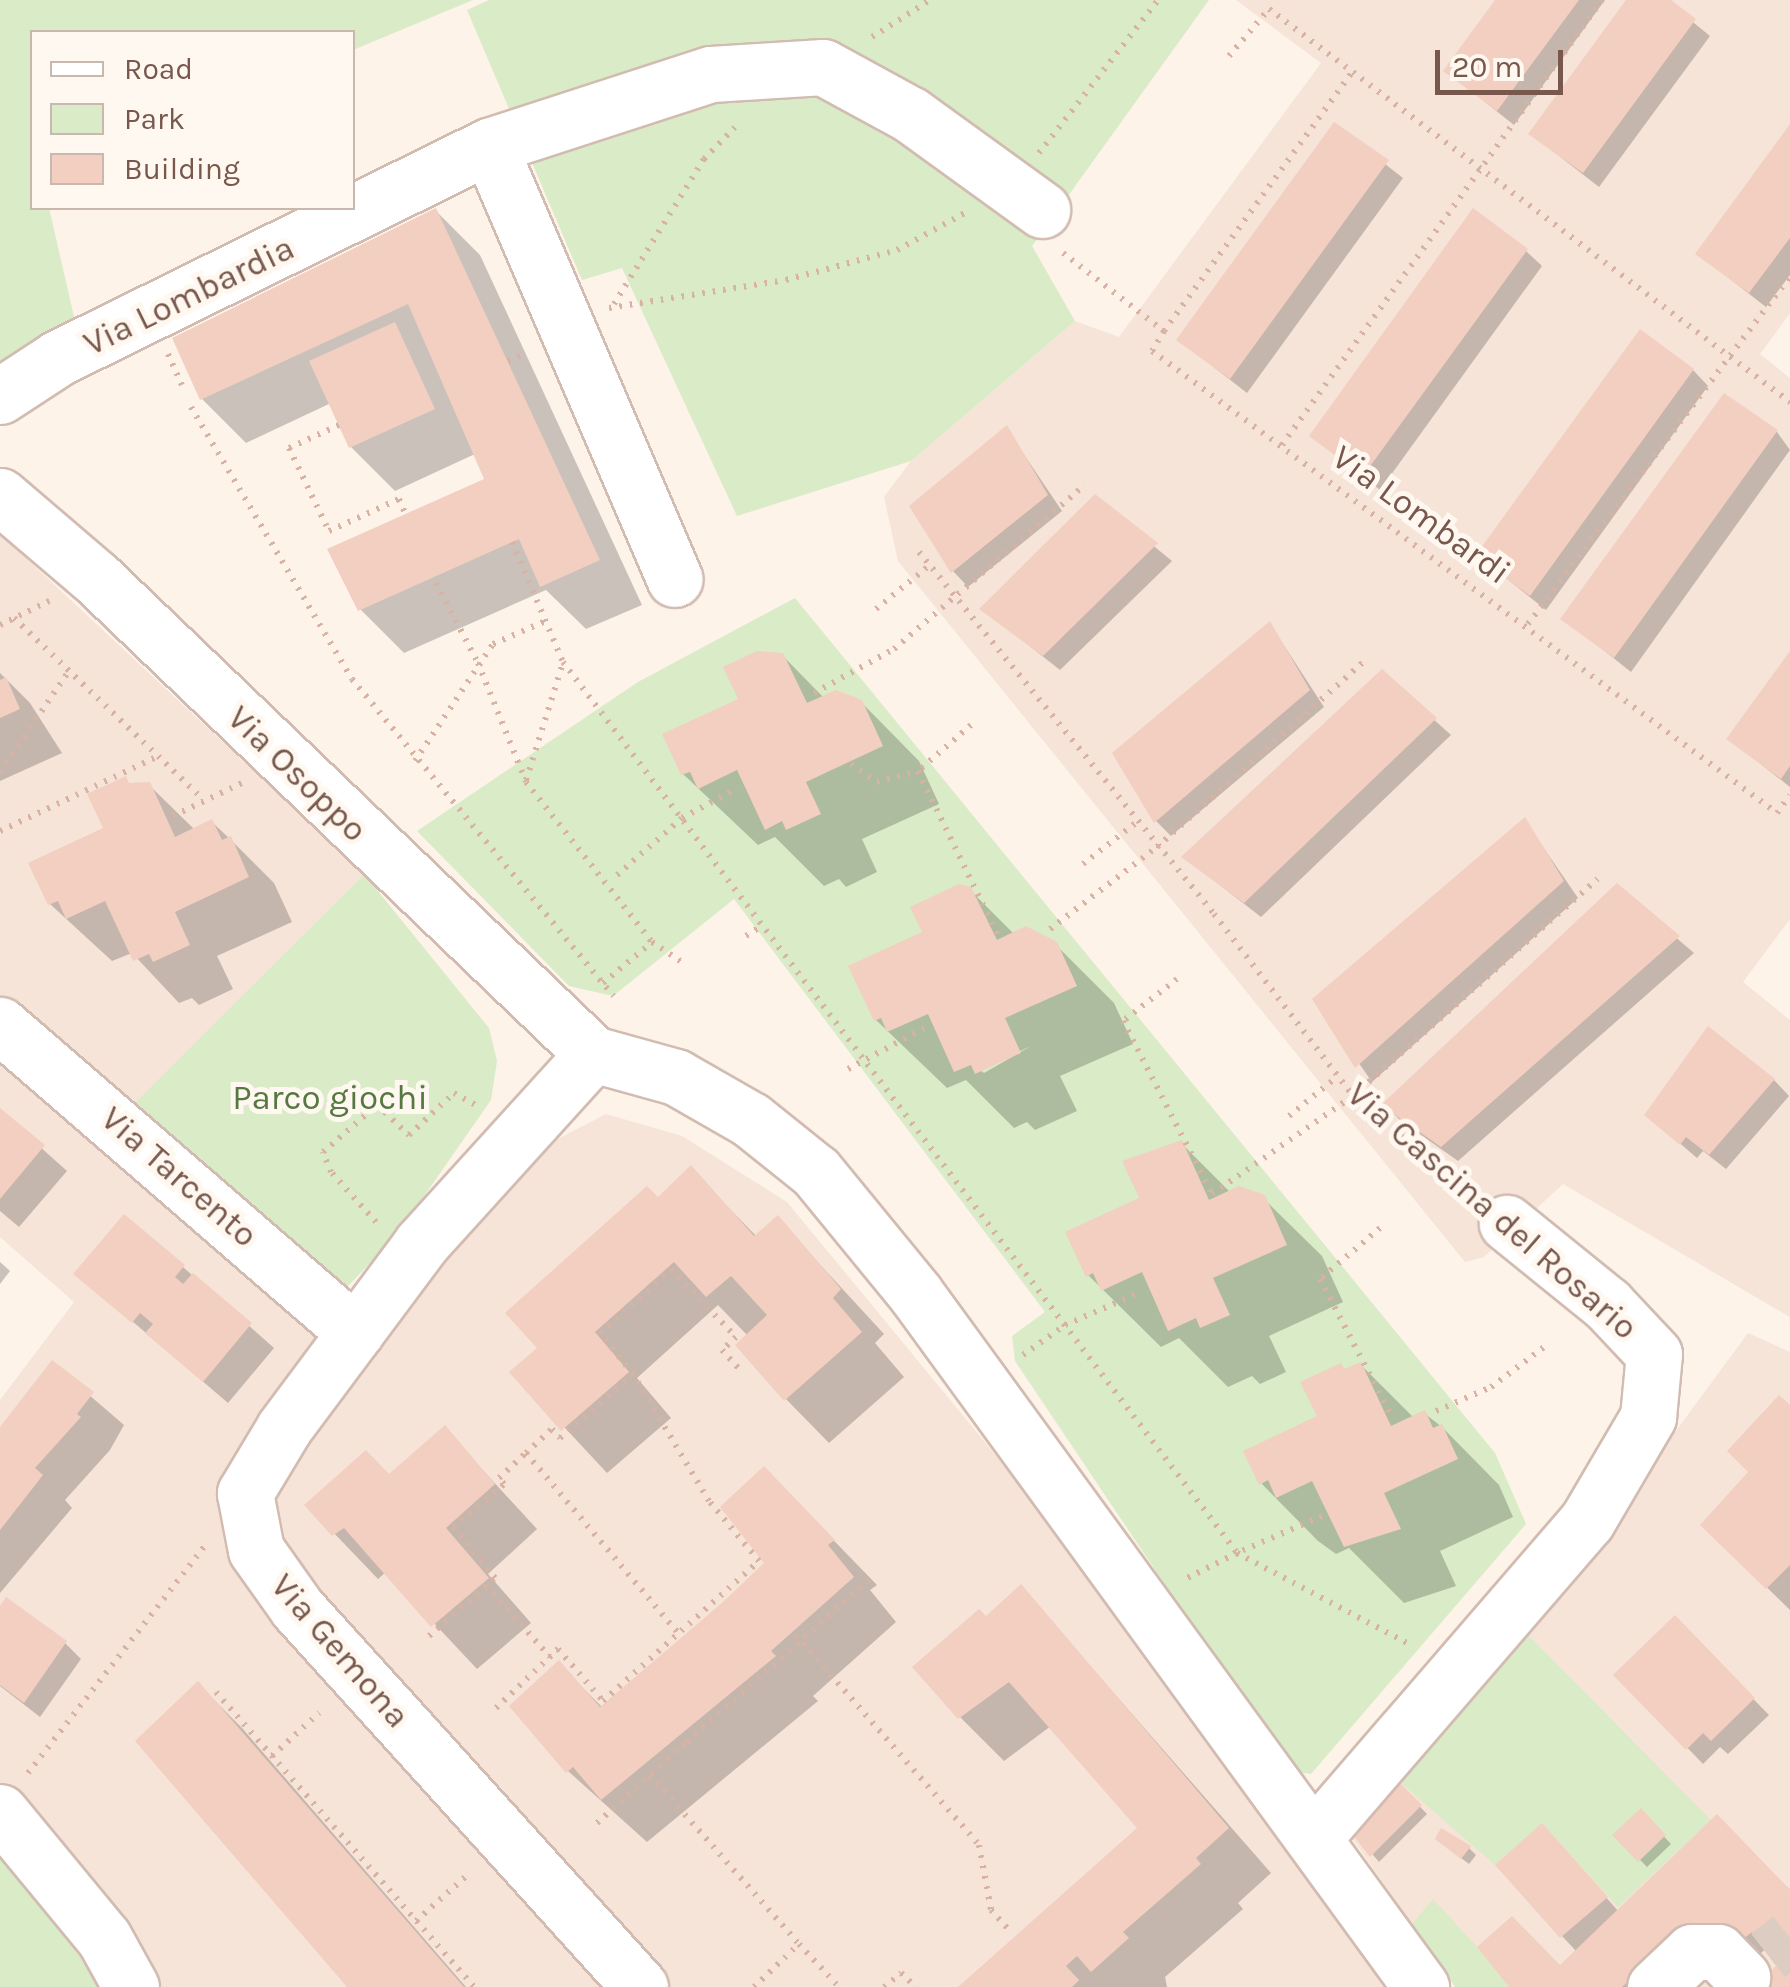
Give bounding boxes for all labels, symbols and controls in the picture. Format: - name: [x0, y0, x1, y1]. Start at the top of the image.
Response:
- legend: [30, 30, 355, 210]
- scale bar: [1440, 30, 1568, 92]
- text: 20 m: [1452, 49, 1522, 85]
- text: Road: [124, 51, 193, 87]
- text: Park: [124, 101, 185, 137]
- text: Building: [124, 151, 240, 187]
- street label: Via Lombardia: [77, 227, 301, 365]
- street label: Via Lombardi: [1324, 436, 1518, 594]
- street label: Via Osoppo: [218, 697, 376, 851]
- street label: Via Cascina del Rosario: [1338, 1073, 1646, 1349]
- park label: Parco giochi: [232, 1077, 428, 1119]
- street label: Via Tarcento: [92, 1098, 266, 1256]
- street label: Via Gemona: [262, 1565, 418, 1737]

